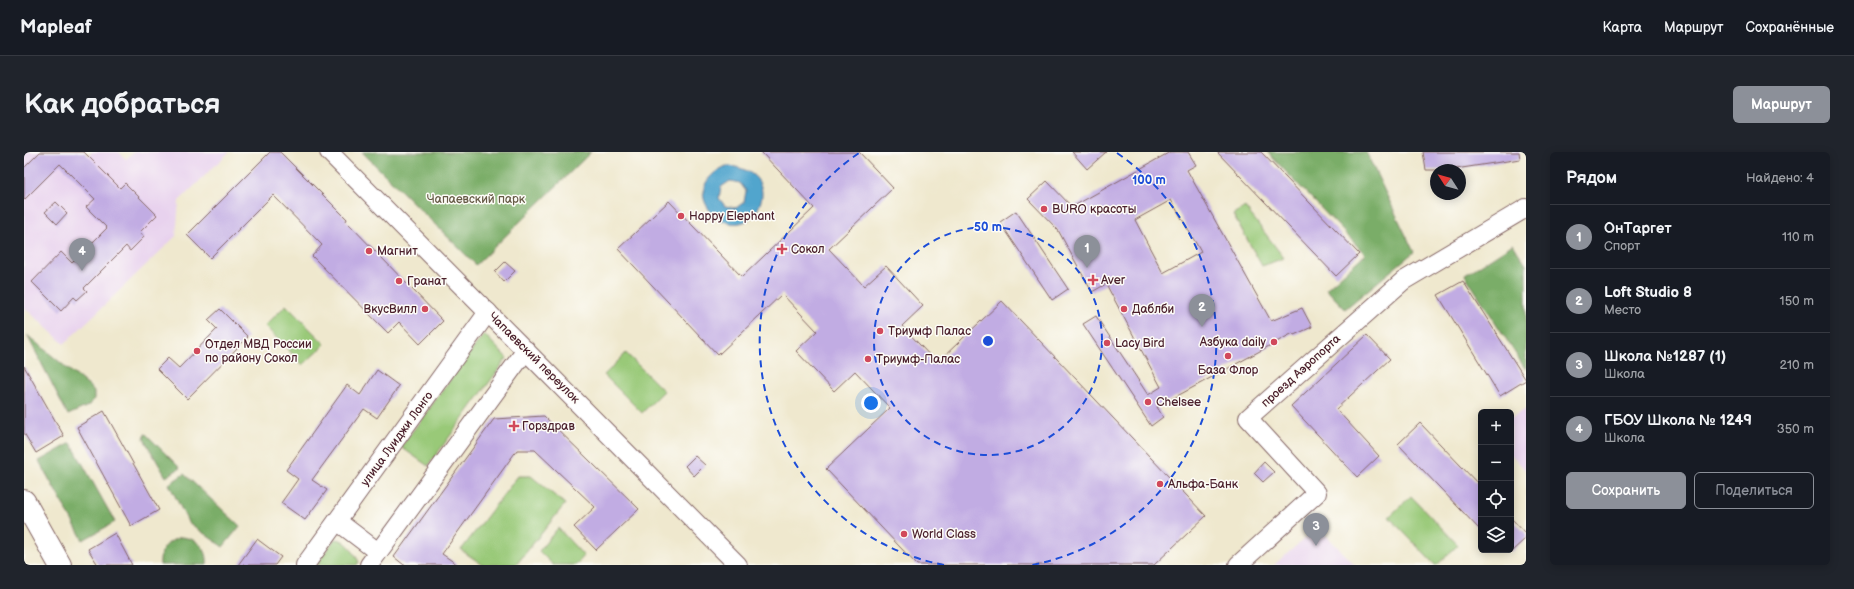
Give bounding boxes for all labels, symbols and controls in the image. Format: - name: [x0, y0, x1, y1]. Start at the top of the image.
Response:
- text: Mapleaf: [20, 16, 92, 39]
- text: Карта: [1603, 19, 1642, 36]
- text: Маршрут: [1664, 19, 1724, 36]
- text: Сохранённые: [1746, 19, 1834, 36]
- button: Маршрут: [1733, 86, 1830, 123]
- text: Как добраться: [24, 88, 221, 121]
- north arrow: [1430, 164, 1466, 200]
- text: Рядом: [1566, 168, 1617, 188]
- text: Найдено: 4: [1746, 170, 1814, 186]
- text: 100 m: [1132, 173, 1166, 188]
- park label: Чапаевский парк: [427, 192, 526, 207]
- place label: BURO красоты: [1052, 202, 1136, 217]
- marker: BURO красоты: [1039, 204, 1049, 214]
- place label: Happy Elephant: [689, 209, 775, 224]
- marker: Happy Elephant: [676, 211, 686, 221]
- text: ОнТаргет: [1604, 219, 1672, 238]
- text: 50 m: [974, 220, 1002, 235]
- text: 1: [1576, 229, 1582, 245]
- text: 110 m: [1782, 229, 1814, 245]
- pin: 1: [1074, 235, 1100, 268]
- pin: 4: [69, 238, 95, 271]
- text: Спорт: [1604, 238, 1640, 254]
- place label: Сокол: [791, 242, 825, 257]
- marker: Сокол: [776, 243, 788, 255]
- place label: Магнит: [377, 244, 418, 259]
- marker: Магнит: [364, 246, 374, 256]
- place label: Aver: [1101, 273, 1126, 288]
- place label: Гранат: [407, 274, 447, 289]
- marker: Aver: [1088, 275, 1098, 285]
- marker: Гранат: [394, 276, 404, 286]
- text: Loft Studio 8: [1604, 283, 1692, 302]
- text: 2: [1575, 293, 1583, 309]
- text: 150 m: [1780, 293, 1814, 309]
- pin: 2: [1189, 294, 1215, 327]
- place label: ВкусВилл: [364, 302, 417, 317]
- place label: Даблби: [1132, 302, 1174, 317]
- text: Место: [1604, 302, 1641, 318]
- marker: ВкусВилл: [420, 304, 430, 314]
- marker: Даблби: [1119, 304, 1129, 314]
- street label: Чапаевский переулок: [485, 309, 583, 407]
- place label: Триумф Палас: [888, 324, 971, 339]
- marker: Триумф Палас: [875, 326, 885, 336]
- street label: проезд Аэропорта: [1258, 331, 1344, 411]
- centre of rings: [981, 334, 995, 348]
- place label: Азбука daily: [1199, 335, 1267, 350]
- place label: Lacy Bird: [1115, 336, 1165, 351]
- place label: Отдел МВД России по району Сокол: [205, 337, 312, 366]
- marker: Азбука daily: [1269, 337, 1279, 347]
- marker: Lacy Bird: [1102, 338, 1112, 348]
- marker: Отдел МВД России по району Сокол: [192, 346, 202, 356]
- text: Школа №1287 (1): [1604, 347, 1726, 366]
- marker: База Флор: [1223, 351, 1233, 361]
- place label: Триумф-Палас: [876, 352, 960, 367]
- marker: Триумф-Палас: [863, 354, 873, 364]
- text: 3: [1575, 357, 1583, 373]
- text: 210 m: [1780, 357, 1814, 373]
- place label: База Флор: [1198, 363, 1259, 378]
- text: Школа: [1604, 366, 1645, 382]
- street label: улица Луиджи Лонго: [358, 389, 436, 489]
- your location: [861, 393, 881, 413]
- place label: Chelsee: [1156, 395, 1201, 410]
- marker: Chelsee: [1143, 397, 1153, 407]
- map controls: [1478, 409, 1514, 553]
- button: +: [1478, 409, 1514, 445]
- text: ГБОУ Школа № 1249: [1604, 411, 1752, 430]
- place label: Горздрав: [522, 419, 575, 434]
- marker: Горздрав: [509, 421, 519, 431]
- text: 4: [1575, 421, 1583, 437]
- text: 350 m: [1777, 421, 1814, 437]
- text: Школа: [1604, 430, 1645, 446]
- button: −: [1478, 445, 1514, 481]
- button: Сохранить: [1566, 472, 1686, 509]
- button: Поделиться: [1694, 472, 1814, 509]
- place label: Альфа-Банк: [1167, 477, 1239, 492]
- marker: Альфа-Банк: [1155, 479, 1165, 489]
- button: locate: [1478, 481, 1514, 517]
- pin: 3: [1303, 513, 1329, 546]
- button: layers: [1478, 517, 1514, 553]
- place label: World Class: [912, 527, 976, 542]
- marker: World Class: [899, 529, 909, 539]

